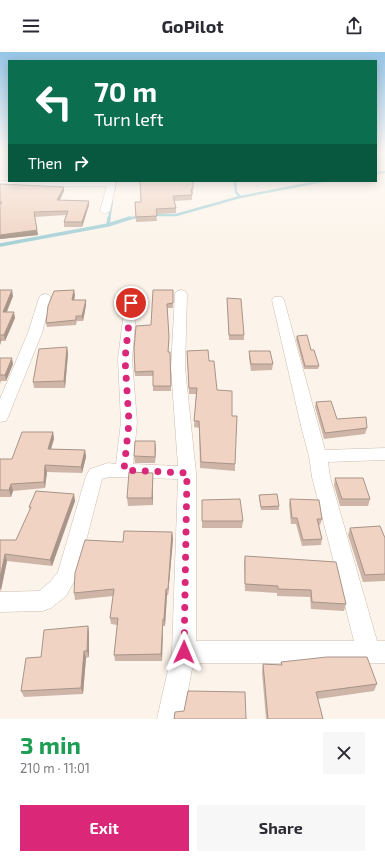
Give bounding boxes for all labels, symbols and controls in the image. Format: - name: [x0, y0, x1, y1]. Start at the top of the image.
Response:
- icon: menu: [20, 15, 42, 37]
- text: GoPilot: [161, 15, 224, 37]
- icon: share: [343, 15, 365, 37]
- text: 70 m: [94, 74, 157, 108]
- icon: left: [28, 76, 80, 128]
- text: Turn left: [94, 108, 164, 130]
- icon: right: [70, 152, 92, 174]
- text: Then: [28, 154, 62, 172]
- pin: [114, 286, 148, 320]
- icon: arrive: [120, 292, 142, 314]
- position arrow: [163, 631, 205, 673]
- text: 3 min: [20, 730, 81, 759]
- button: close: [323, 732, 365, 774]
- text: 210 m · 11:01: [20, 760, 90, 776]
- button: Exit: [20, 805, 189, 851]
- button: Share: [197, 805, 365, 851]

